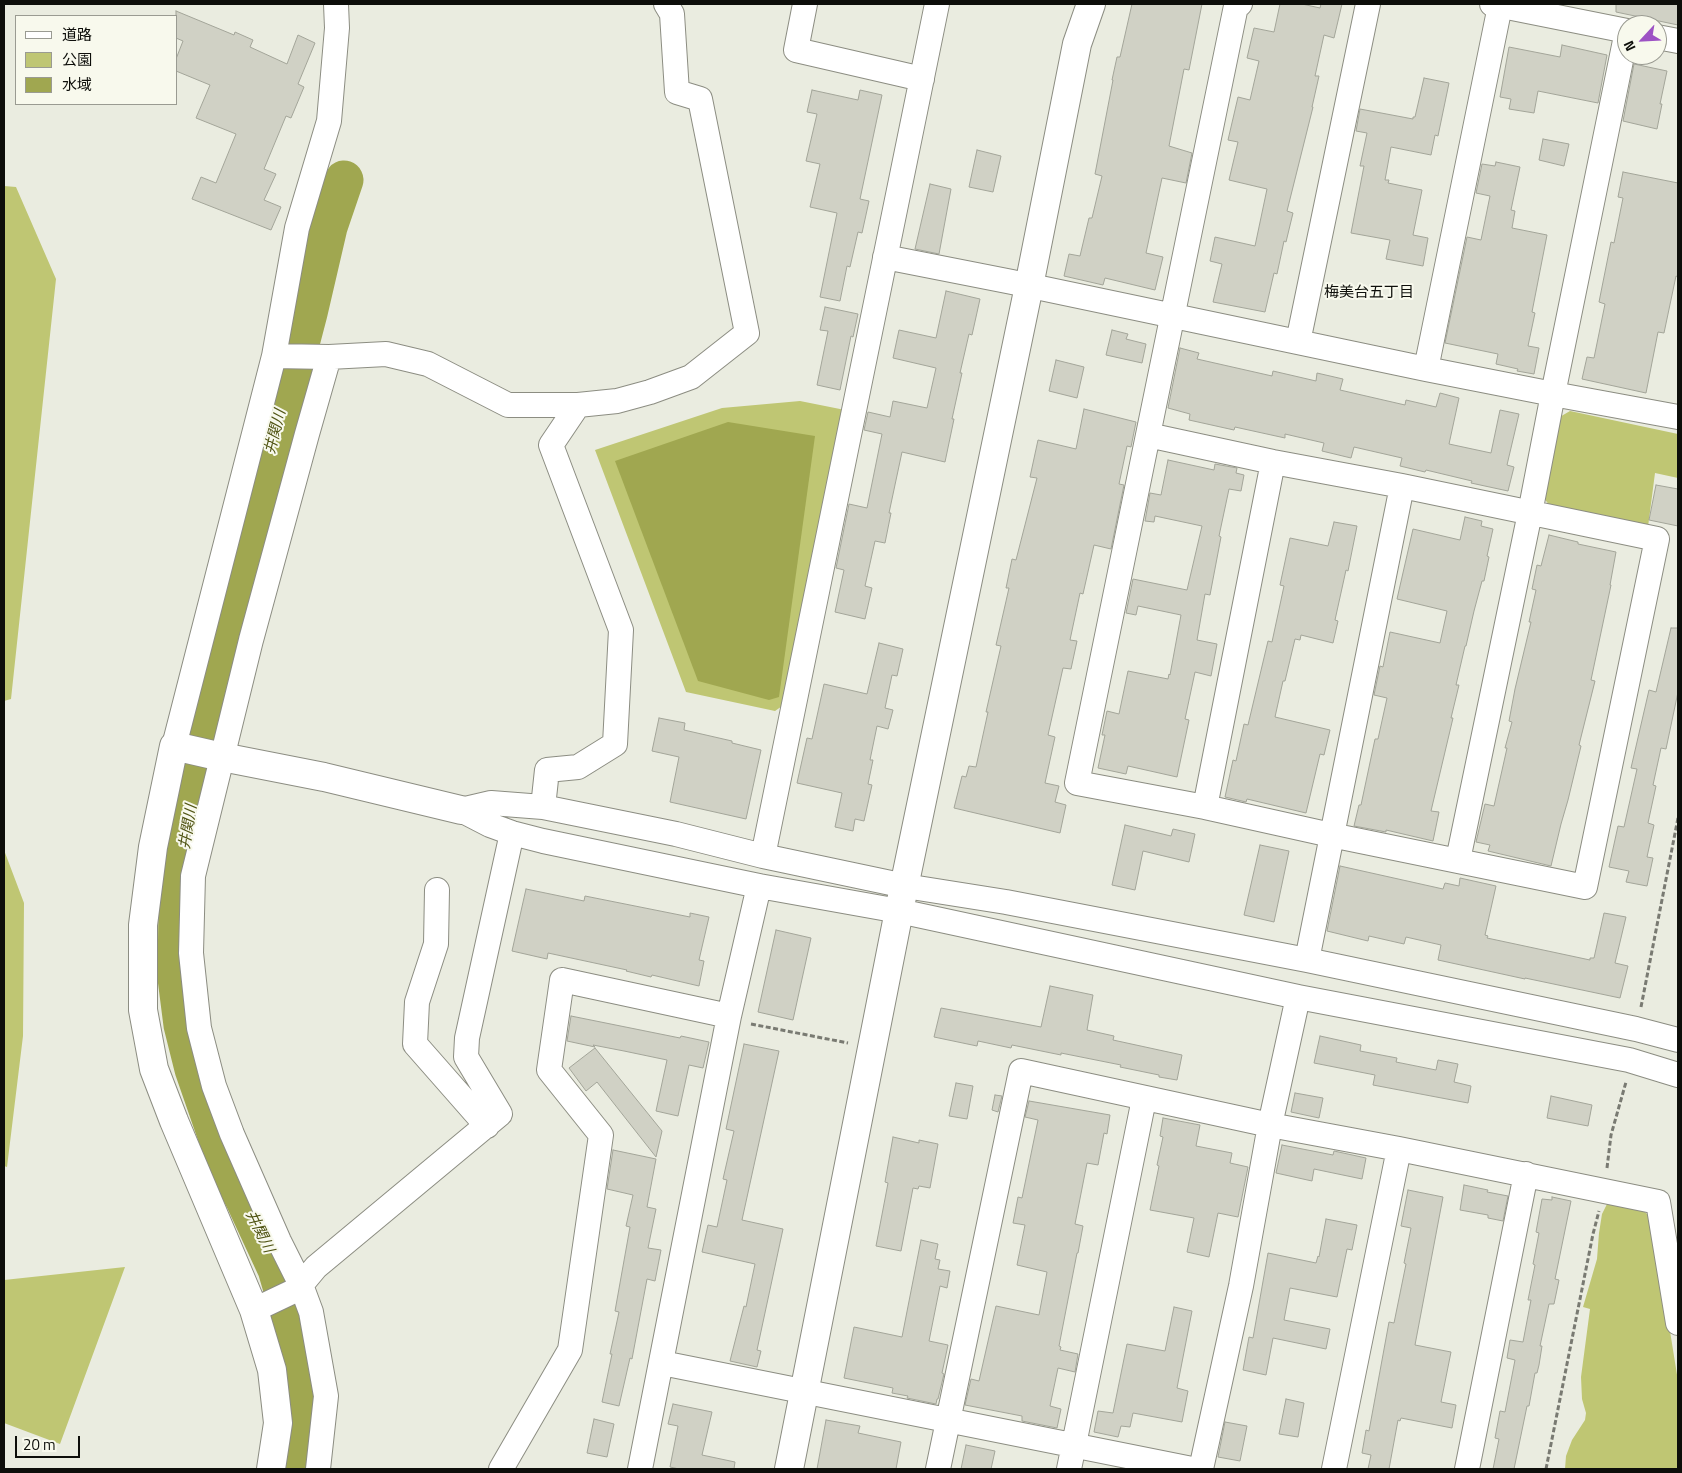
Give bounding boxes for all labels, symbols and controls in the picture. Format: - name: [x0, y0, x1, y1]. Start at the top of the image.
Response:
- legend: [15, 15, 178, 105]
- north arrow: [1617, 15, 1667, 65]
- text: 道路: [62, 23, 92, 46]
- text: N: [1617, 37, 1640, 55]
- text: 公園: [62, 48, 92, 71]
- text: 水域: [62, 73, 92, 96]
- district label: 梅美台五丁目: [1324, 284, 1414, 302]
- water label: 井関川: [262, 408, 290, 456]
- water label: 井関川: [177, 803, 201, 851]
- water label: 井関川: [241, 1208, 277, 1256]
- scale bar: [18, 1426, 82, 1458]
- text: 20 m: [23, 1433, 56, 1456]

